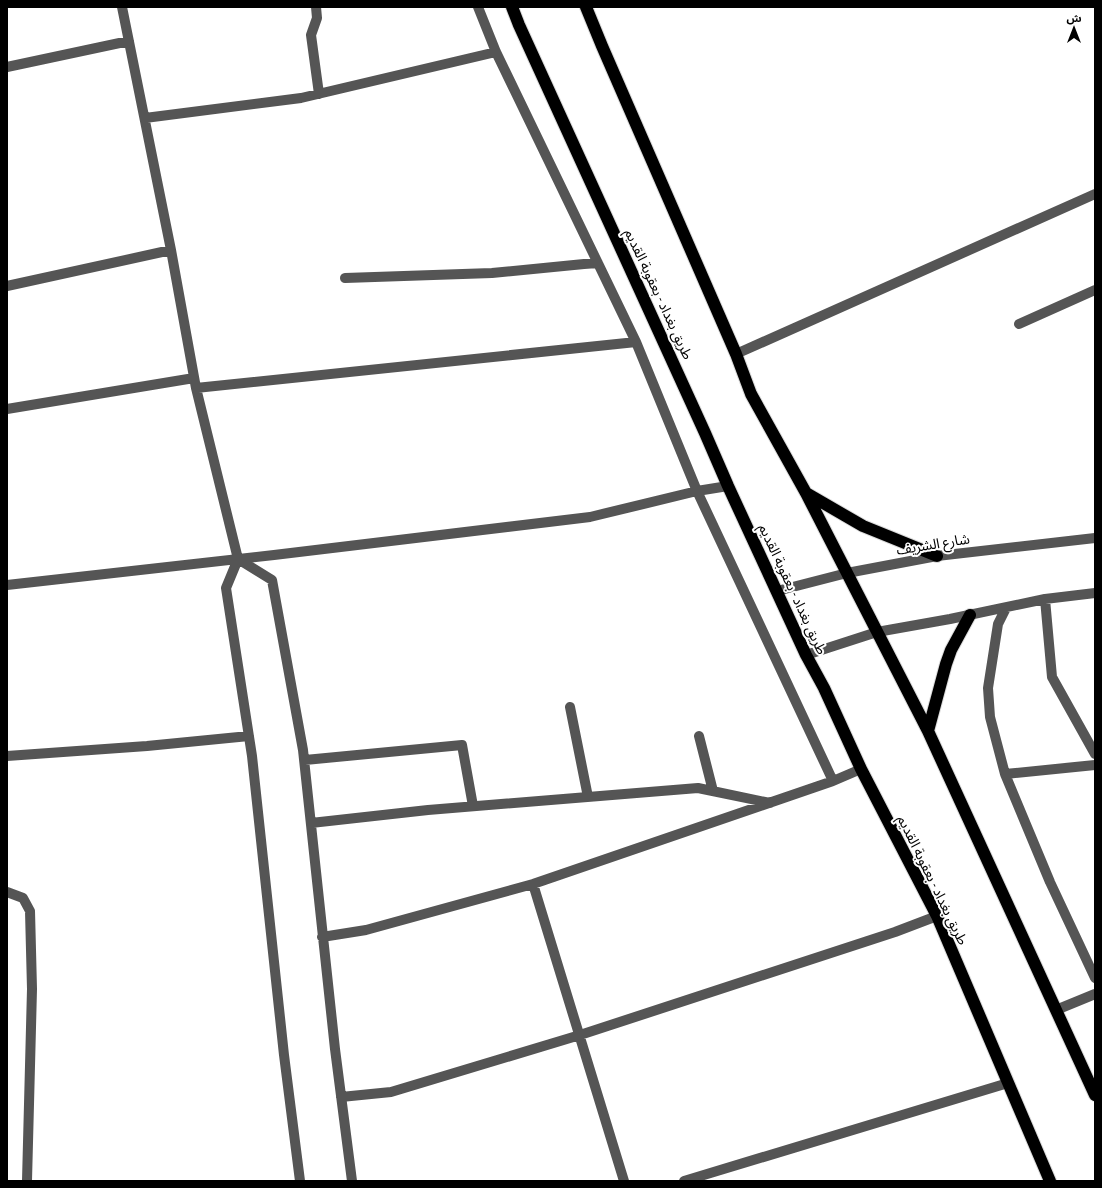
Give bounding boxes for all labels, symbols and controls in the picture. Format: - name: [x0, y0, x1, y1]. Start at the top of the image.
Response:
- north arrow: [1054, 8, 1094, 48]
- text: ش: [1066, 11, 1082, 25]
- street label: طريق بغداد - بعقوبة القديم: [619, 226, 697, 363]
- street label: طريق بغداد - بعقوبة القديم: [753, 521, 831, 658]
- street label: شارع الشريف: [895, 529, 971, 561]
- street label: طريق بغداد - بعقوبة القديم: [892, 812, 972, 949]

